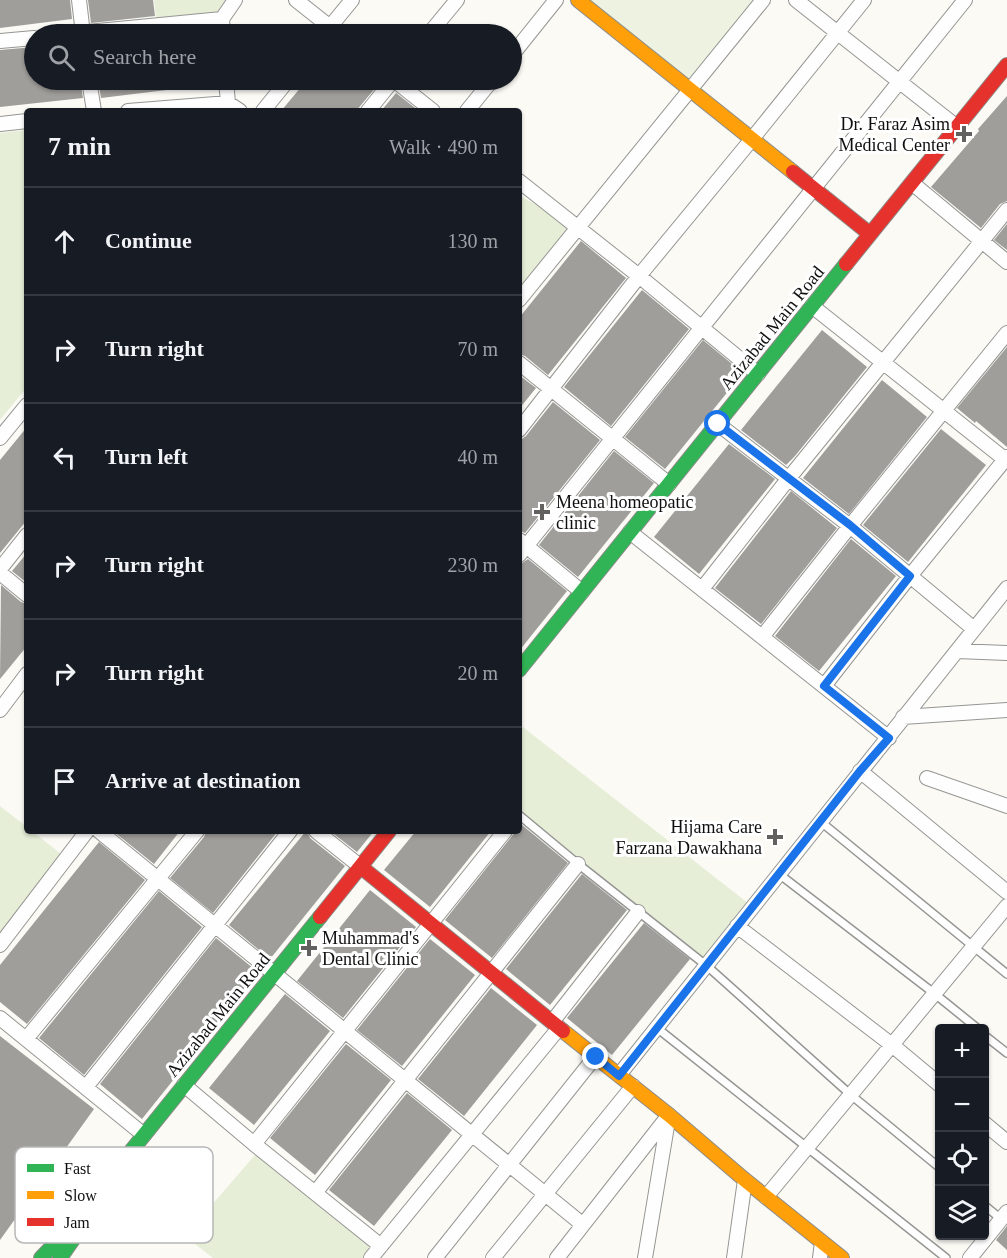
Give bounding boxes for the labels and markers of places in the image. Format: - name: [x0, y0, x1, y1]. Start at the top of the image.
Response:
- place label: Dr. Faraz Asim Medical Center: [839, 114, 950, 155]
- marker: Dr. Faraz Asim Medical Center: [955, 125, 973, 143]
- place label: Meena homeopatic clinic: [556, 492, 693, 533]
- marker: Meena homeopatic clinic: [533, 503, 551, 521]
- place label: Hijama Care Farzana Dawakhana: [616, 817, 762, 858]
- marker: Hijama Care Farzana Dawakhana: [766, 828, 784, 846]
- place label: Muhammad's Dental Clinic: [322, 928, 419, 969]
- marker: Muhammad's Dental Clinic: [300, 939, 318, 957]

